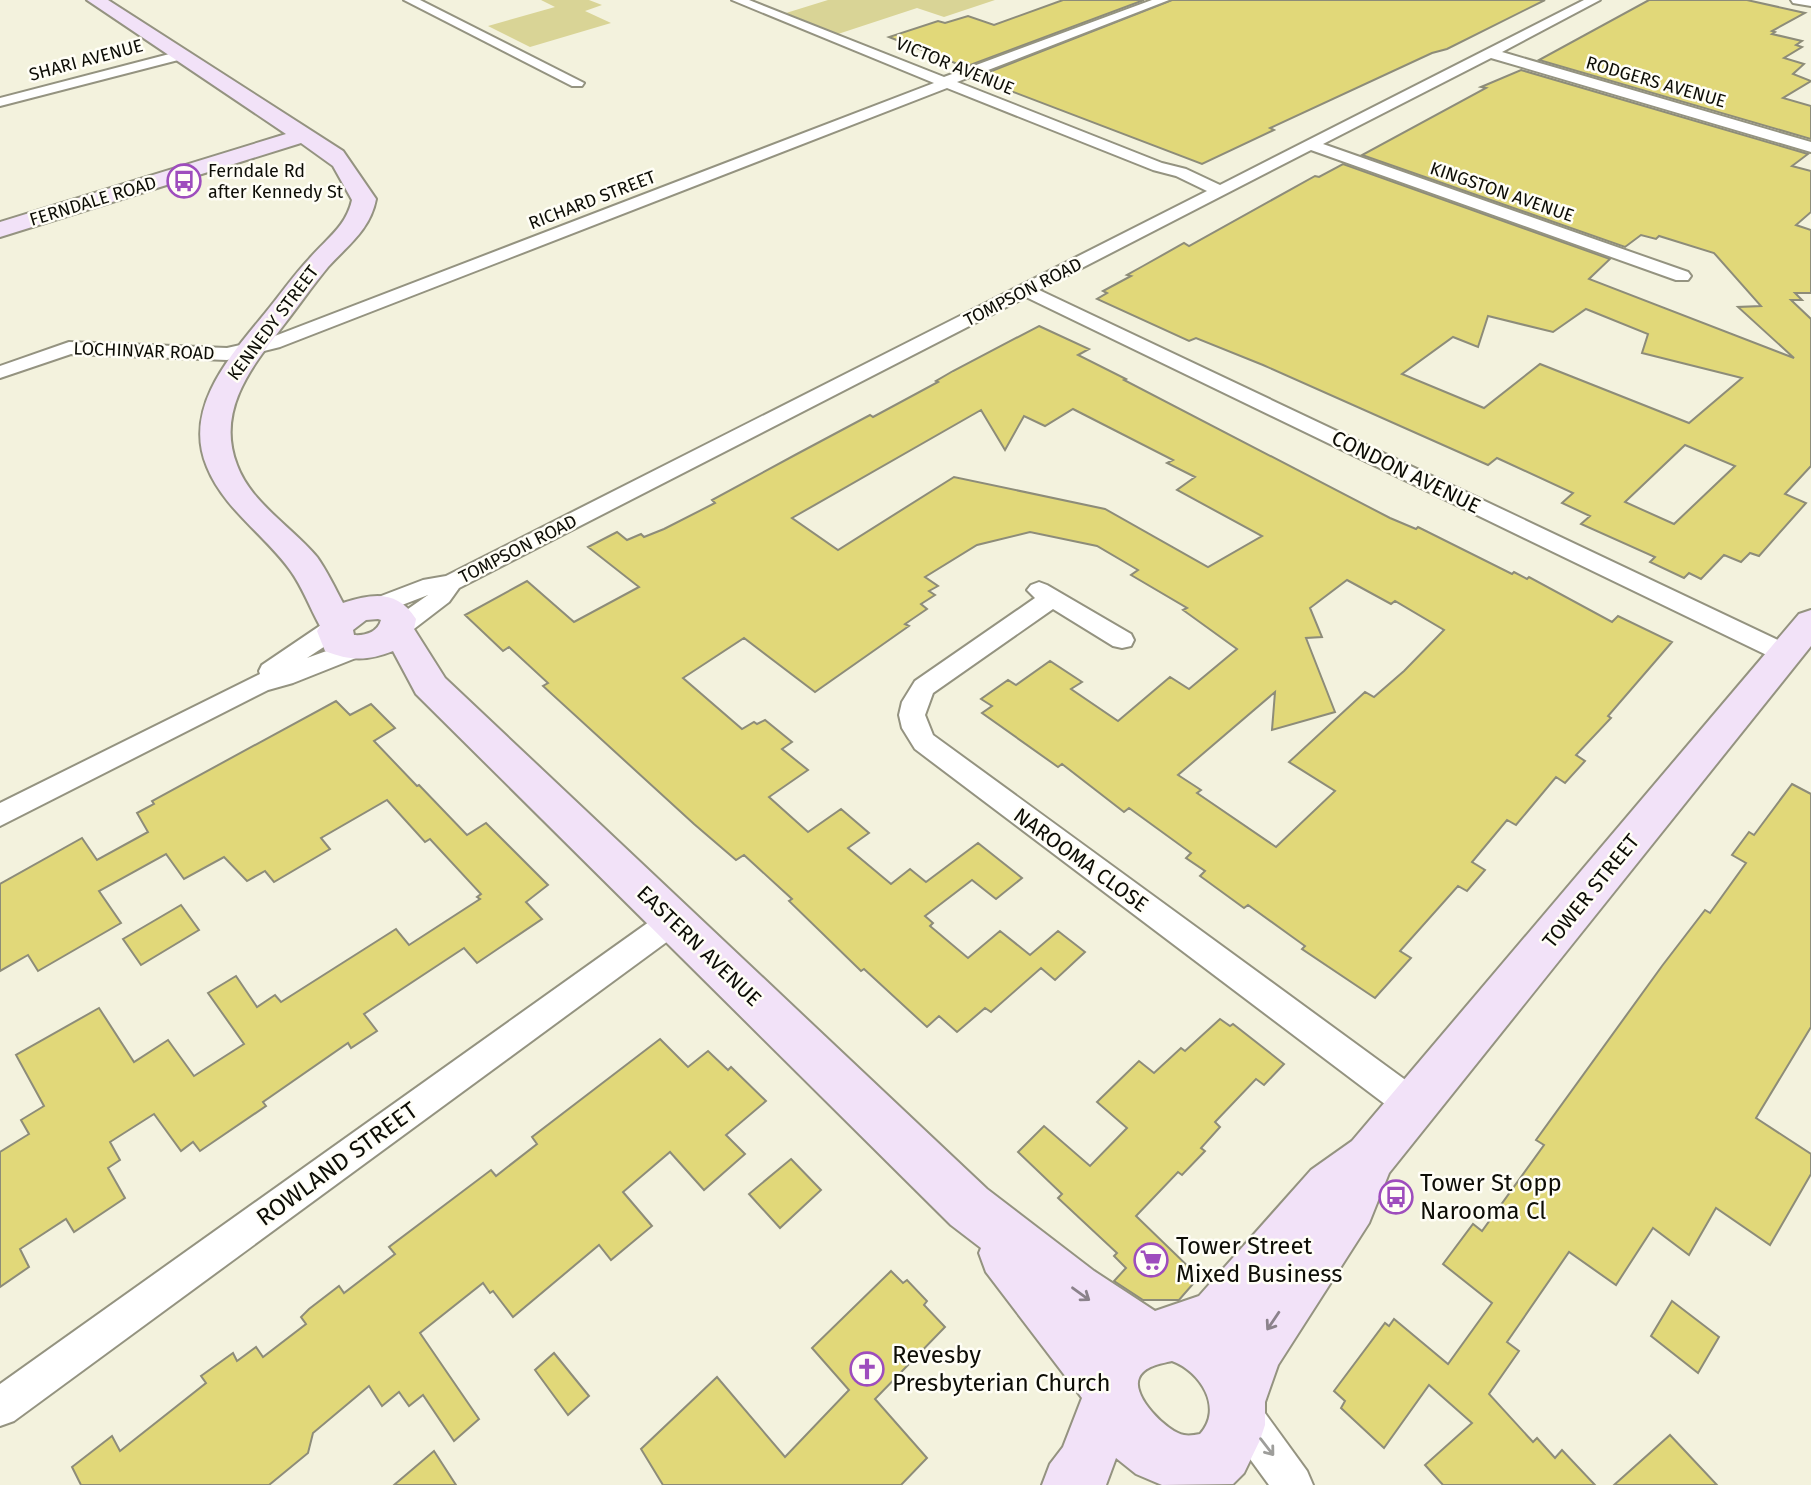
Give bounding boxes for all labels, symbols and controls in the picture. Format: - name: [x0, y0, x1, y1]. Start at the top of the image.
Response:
- street label: VICTOR AVENUE: [893, 32, 1017, 100]
- street label: SHARI AVENUE: [27, 34, 145, 86]
- street label: RODGERS AVENUE: [1583, 51, 1729, 113]
- street label: KINGSTON AVENUE: [1427, 157, 1577, 227]
- place label: Ferndale Rd after Kennedy St: [208, 160, 344, 203]
- bus stop icon: Ferndale Rd after Kennedy St: [165, 162, 203, 200]
- street label: RICHARD STREET: [525, 165, 659, 234]
- street label: FERNDALE ROAD: [27, 171, 159, 231]
- street label: TOMPSON ROAD: [960, 253, 1086, 331]
- street label: KENNEDY STREET: [223, 261, 324, 385]
- street label: LOCHINVAR ROAD: [73, 338, 215, 364]
- street label: CONDON AVENUE: [1327, 425, 1485, 519]
- street label: TOMPSON ROAD: [455, 510, 581, 588]
- street label: NAROOMA CLOSE: [1009, 802, 1153, 918]
- street label: TOWER STREET: [1537, 829, 1645, 953]
- street label: EASTERN AVENUE: [631, 880, 767, 1012]
- street label: ROWLAND STREET: [251, 1096, 423, 1232]
- place label: Tower St opp Narooma Cl: [1420, 1169, 1562, 1225]
- bus stop icon: Tower St opp Narooma Cl: [1377, 1178, 1415, 1216]
- place label: Tower Street Mixed Business: [1176, 1232, 1343, 1288]
- supermarket icon: Tower Street Mixed Business: [1132, 1241, 1170, 1279]
- one-way arrow: [1071, 1286, 1090, 1301]
- one-way arrow: [1266, 1311, 1280, 1331]
- place label: Revesby Presbyterian Church: [892, 1341, 1110, 1397]
- church icon: Revesby Presbyterian Church: [848, 1350, 886, 1388]
- one-way arrow: [1259, 1438, 1274, 1456]

